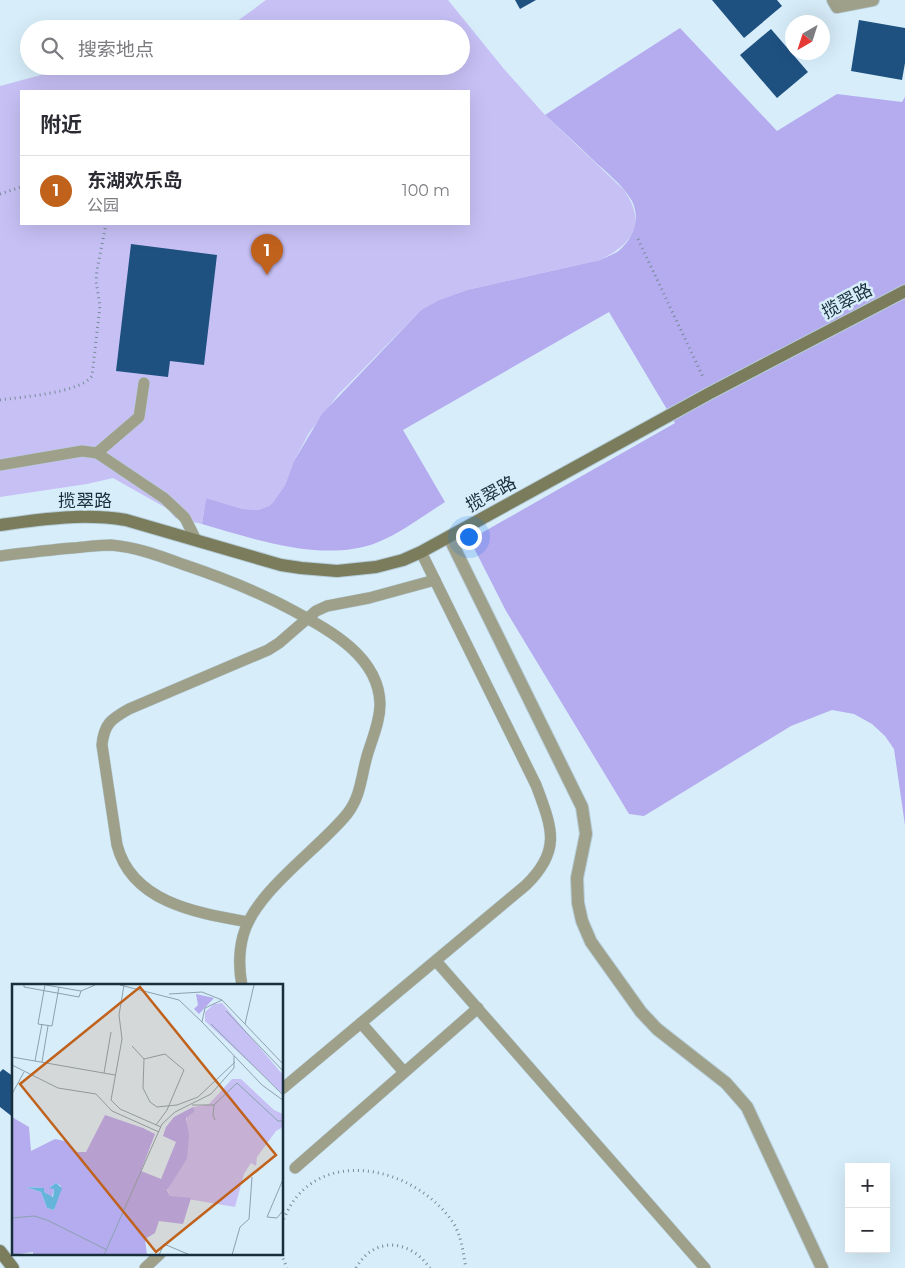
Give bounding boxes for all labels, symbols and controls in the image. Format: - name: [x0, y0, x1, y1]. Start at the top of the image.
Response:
- north arrow: [785, 15, 830, 60]
- search box: [20, 20, 470, 75]
- icon: search: [38, 34, 66, 62]
- text: 搜索地点: [78, 38, 154, 61]
- text: 附近: [40, 112, 82, 137]
- text: 东湖欢乐岛: [87, 169, 182, 192]
- text: 1: [53, 181, 59, 200]
- text: 100 m: [402, 181, 450, 200]
- text: 公园: [87, 196, 119, 215]
- pin: 1: [251, 234, 283, 275]
- street label: 揽翠路: [818, 279, 876, 323]
- street label: 揽翠路: [462, 471, 520, 517]
- street label: 揽翠路: [58, 490, 112, 512]
- your location: [456, 524, 482, 550]
- inset map: [12, 984, 284, 1256]
- map controls: [845, 1163, 890, 1253]
- button: +: [845, 1163, 890, 1208]
- button: −: [845, 1208, 890, 1253]

